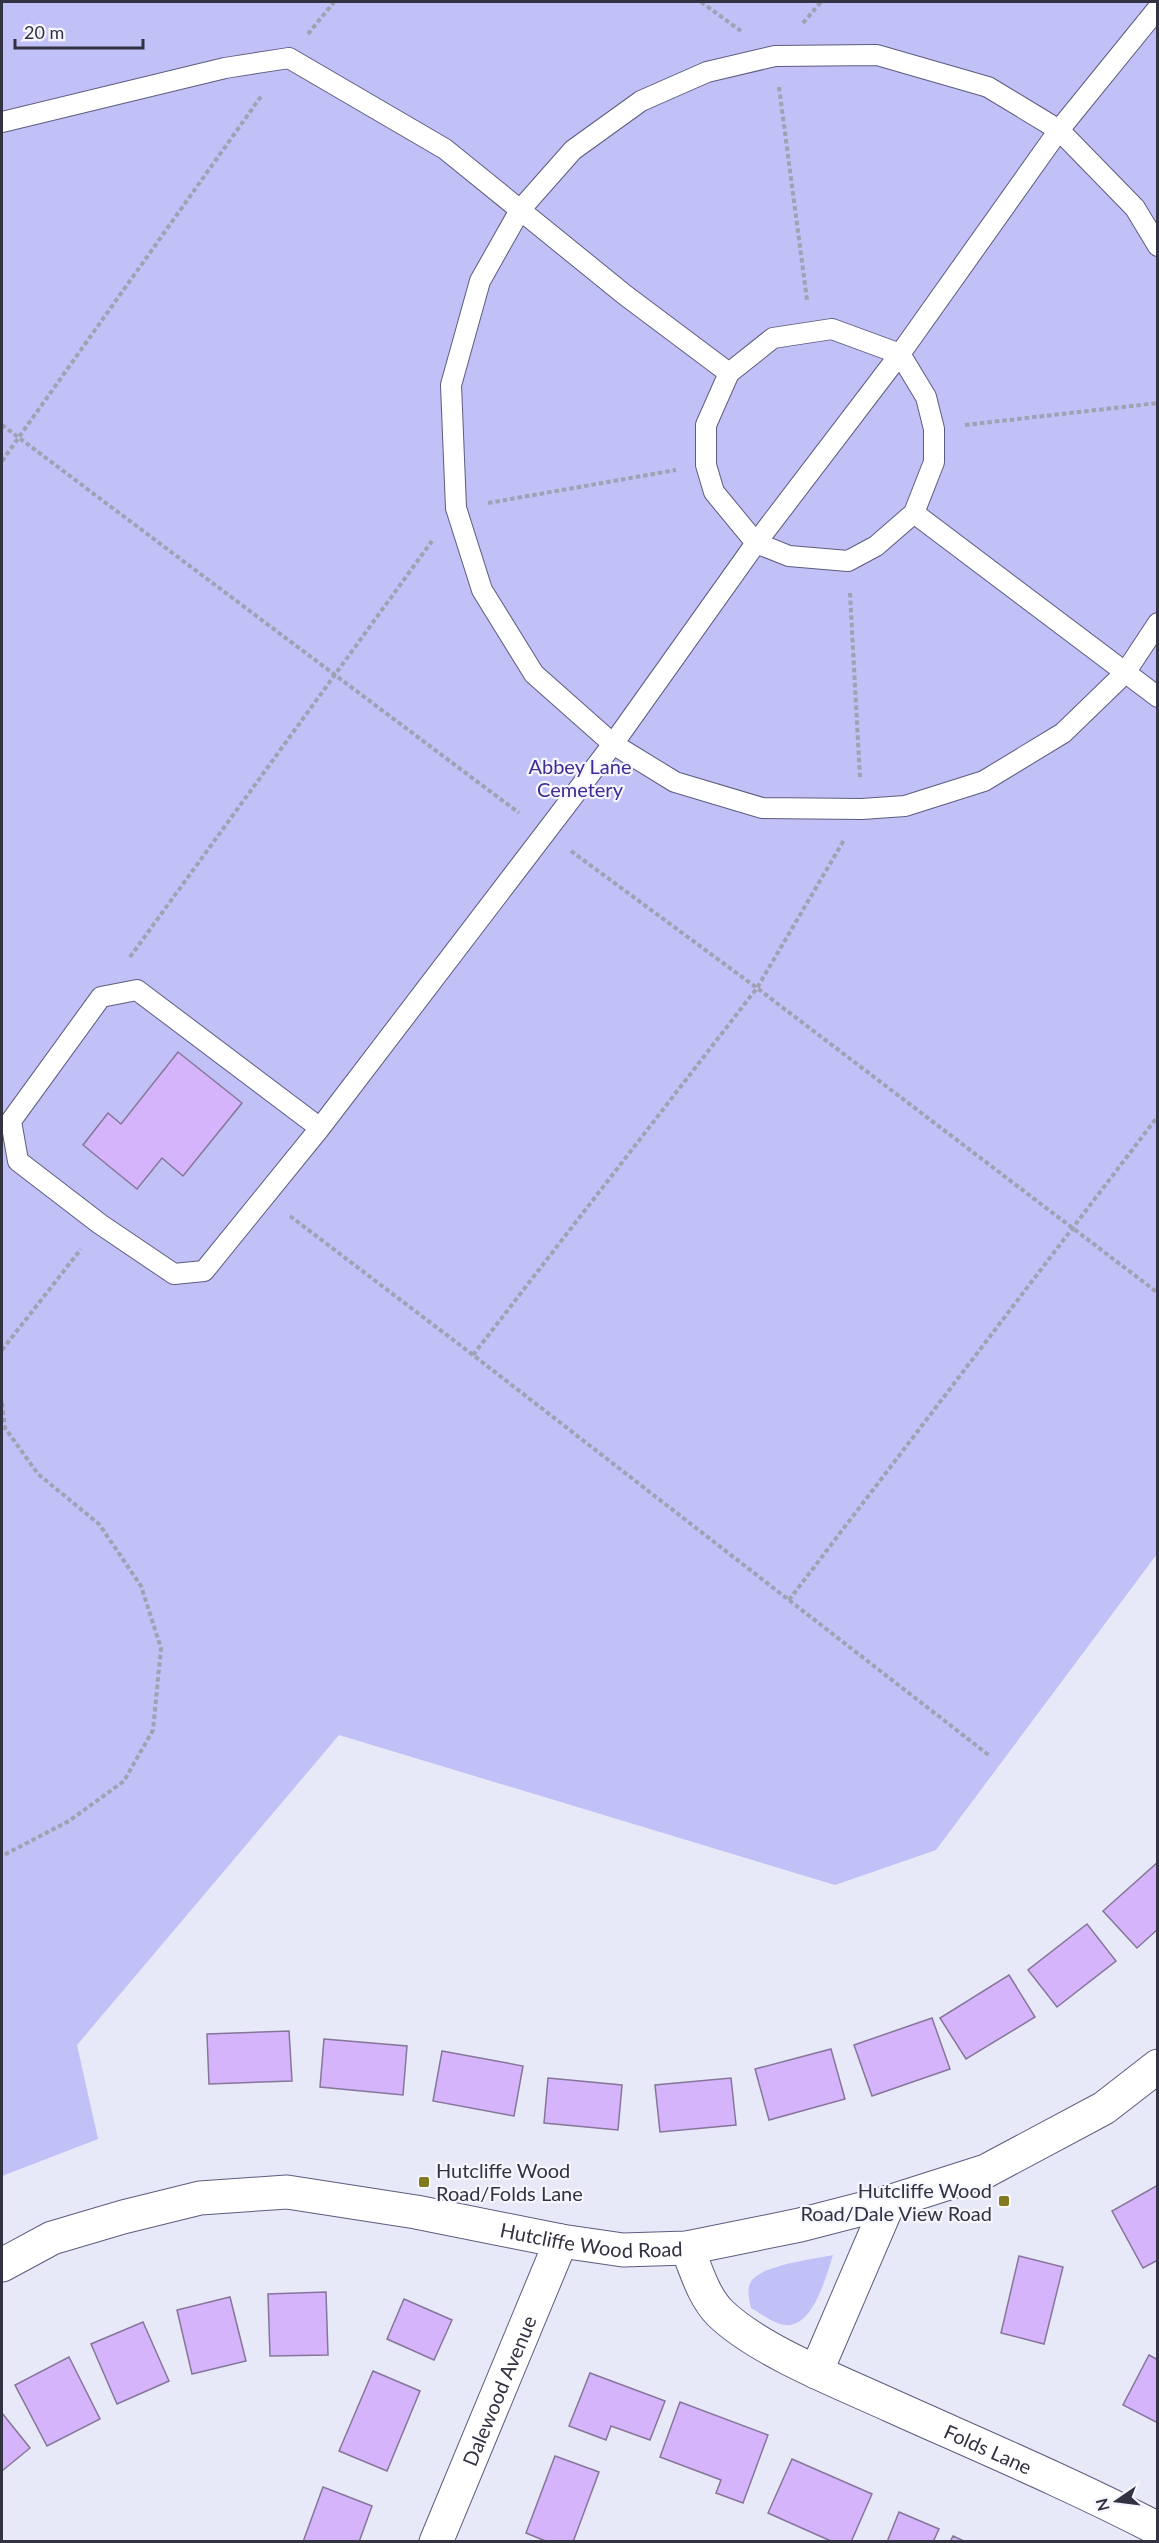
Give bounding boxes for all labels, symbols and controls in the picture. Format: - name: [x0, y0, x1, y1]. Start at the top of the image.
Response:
- scale bar: [15, 12, 142, 50]
- text: 20 m: [24, 21, 64, 43]
- park label: Abbey Lane Cemetery: [528, 754, 632, 801]
- place label: Hutcliffe Wood Road/Folds Lane: [436, 2158, 583, 2205]
- marker: Hutcliffe Wood Road/Folds Lane: [417, 2175, 431, 2189]
- place label: Hutcliffe Wood Road/Dale View Road: [800, 2178, 992, 2225]
- marker: Hutcliffe Wood Road/Dale View Road: [997, 2194, 1011, 2208]
- street label: Hutcliffe Wood Road: [498, 2217, 683, 2262]
- street label: Dalewood Avenue: [457, 2312, 541, 2469]
- street label: Folds Lane: [941, 2419, 1036, 2479]
- north arrow: [1087, 2471, 1147, 2531]
- text: N: [1091, 2496, 1113, 2513]

